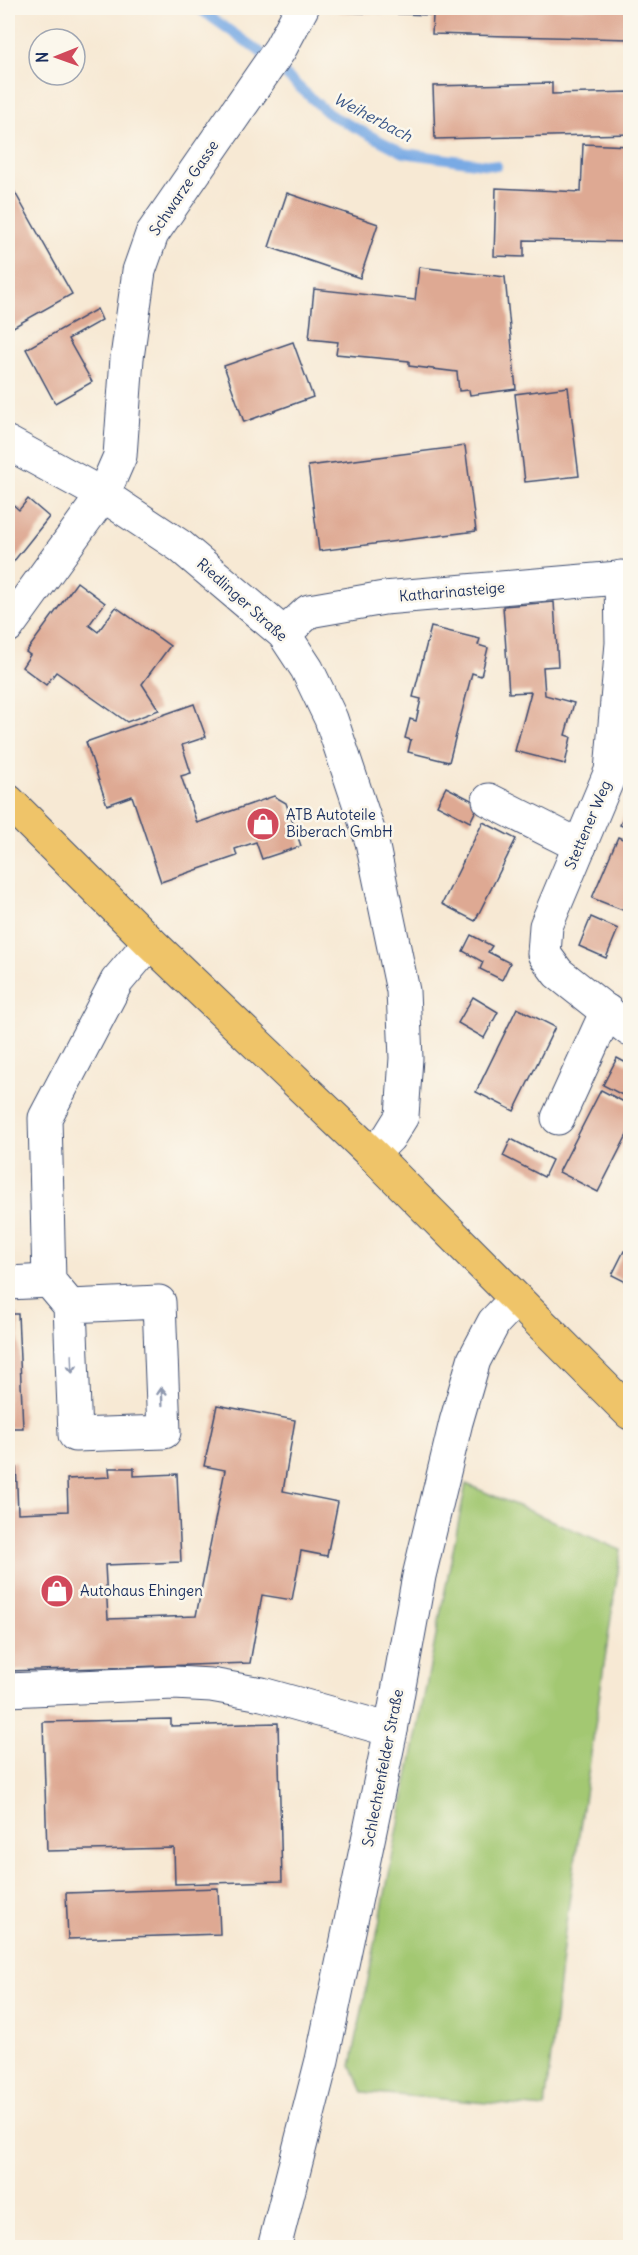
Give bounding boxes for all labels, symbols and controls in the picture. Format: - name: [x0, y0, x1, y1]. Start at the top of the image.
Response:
- north arrow: [27, 27, 87, 87]
- text: N: [32, 52, 52, 63]
- water label: Weiherbach: [330, 88, 416, 146]
- street label: Schwarze Gasse: [145, 137, 222, 239]
- street label: Riedlinger Straße: [193, 554, 292, 645]
- street label: Katharinasteige: [398, 577, 506, 606]
- street label: Stettener Weg: [560, 777, 615, 872]
- place label: ATB Autoteile Biberach GmbH: [286, 805, 393, 841]
- shop icon: ATB Autoteile Biberach GmbH: [245, 806, 281, 842]
- one-way arrow: [67, 1353, 78, 1373]
- one-way arrow: [157, 1387, 168, 1407]
- shop icon: Autohaus Ehingen: [39, 1573, 75, 1609]
- place label: Autohaus Ehingen: [80, 1581, 203, 1600]
- street label: Schlechtenfelder Straße: [358, 1687, 407, 1848]

